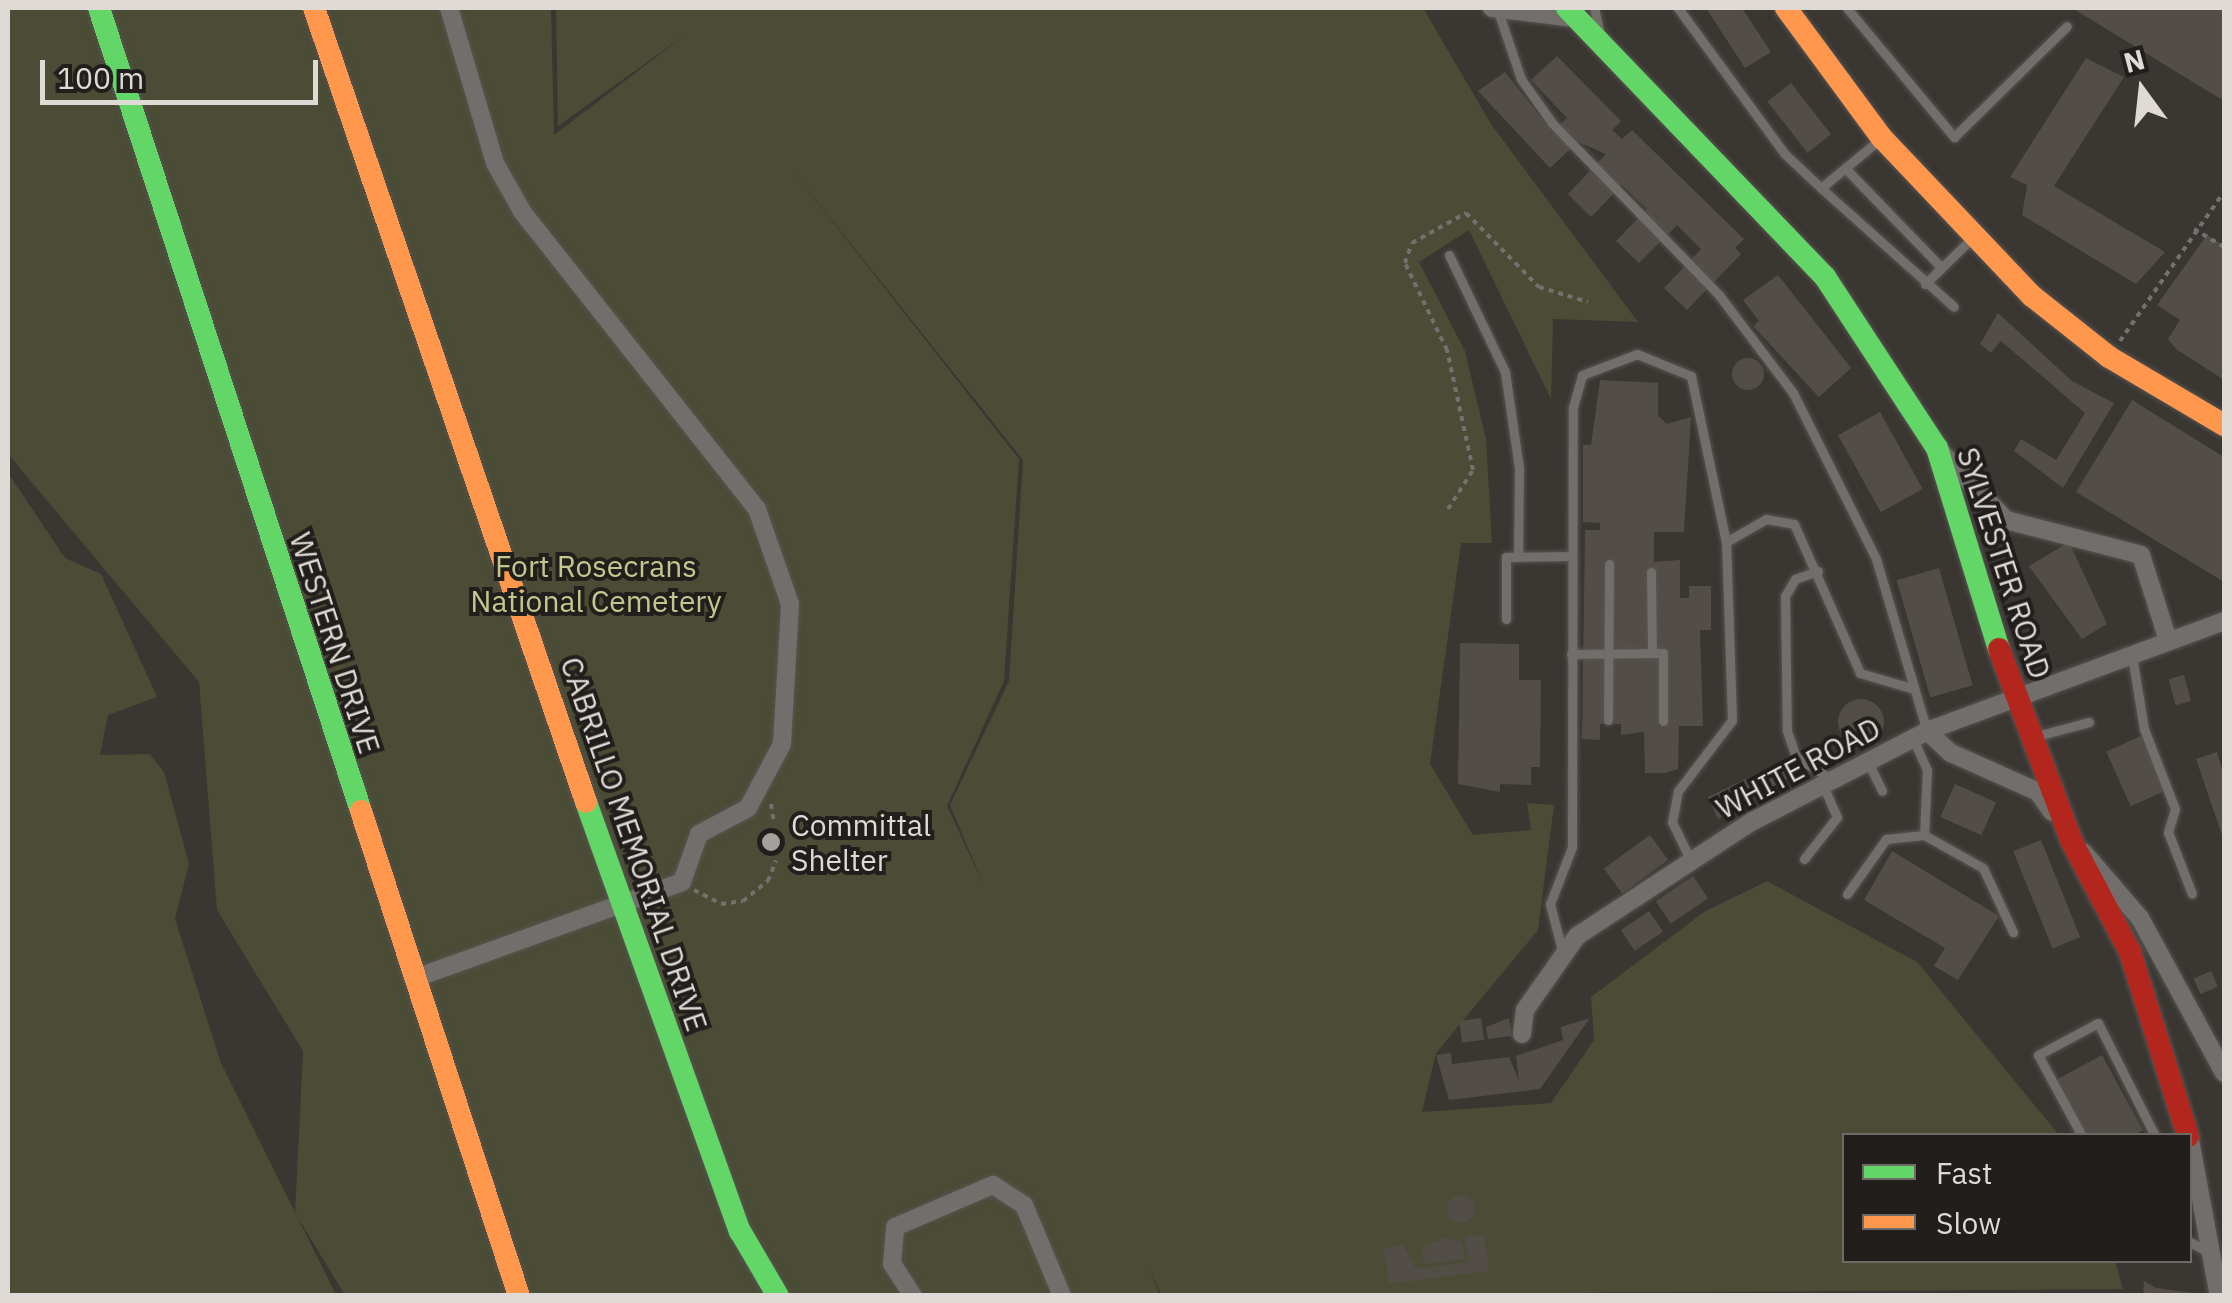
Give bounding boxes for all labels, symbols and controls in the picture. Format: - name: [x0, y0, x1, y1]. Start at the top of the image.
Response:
- scale bar: [45, 40, 322, 102]
- north arrow: [2092, 40, 2192, 140]
- text: N: [2120, 40, 2149, 81]
- text: 100 m: [57, 58, 144, 97]
- street label: SYLVESTER ROAD: [1950, 443, 2058, 683]
- street label: WESTERN DRIVE: [282, 528, 388, 758]
- park label: Fort Rosecrans National Cemetery: [470, 548, 722, 618]
- street label: CABRILLO MEMORIAL DRIVE: [553, 652, 715, 1036]
- street label: WHITE ROAD: [1710, 710, 1886, 826]
- place label: Committal Shelter: [791, 807, 931, 878]
- marker: Committal Shelter: [760, 831, 782, 853]
- legend: [1842, 1133, 2192, 1263]
- text: Fast: [1936, 1153, 1993, 1192]
- text: Slow: [1936, 1203, 2001, 1242]

